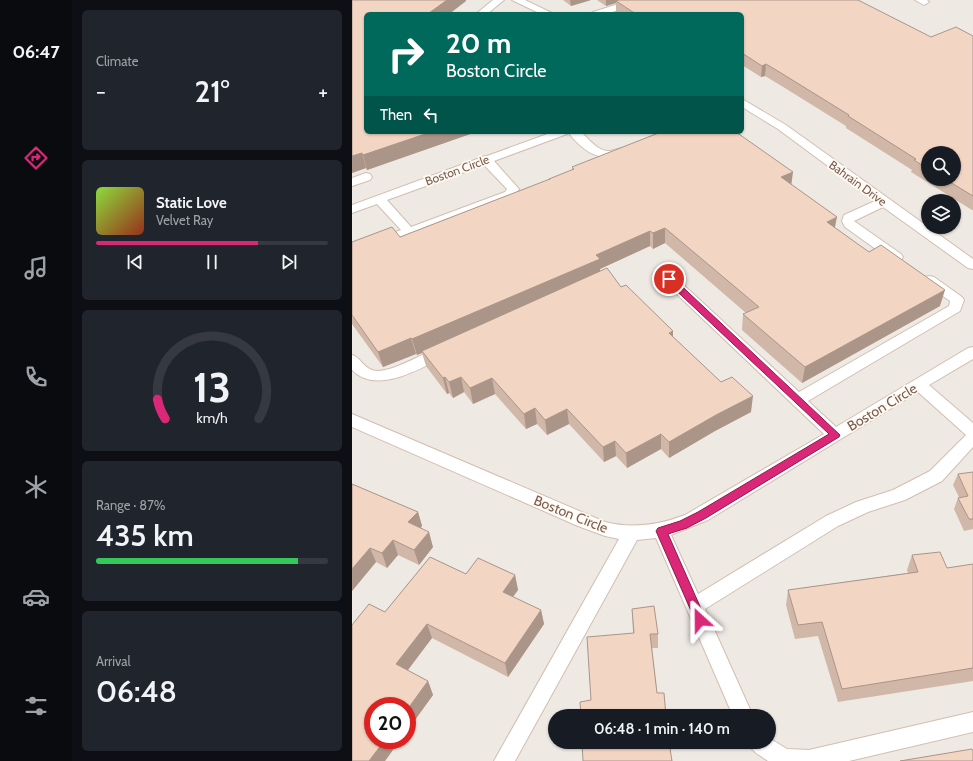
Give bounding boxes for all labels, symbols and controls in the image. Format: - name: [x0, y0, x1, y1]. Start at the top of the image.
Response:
- text: 20 m: [446, 26, 511, 60]
- icon: right: [380, 28, 432, 80]
- text: 06:47: [12, 41, 60, 63]
- text: Climate: [96, 53, 138, 69]
- text: Boston Circle: [446, 60, 547, 82]
- text: 21°: [194, 73, 230, 110]
- text: −: [96, 78, 106, 105]
- text: +: [318, 78, 328, 105]
- icon: left: [420, 104, 442, 126]
- text: Then: [380, 106, 412, 124]
- icon: directions: [22, 144, 50, 172]
- map controls: [921, 146, 961, 234]
- button: search: [921, 146, 961, 186]
- street label: Boston Circle: [423, 151, 491, 189]
- street label: Bahrain Drive: [826, 157, 890, 209]
- text: Static Love: [156, 194, 227, 212]
- button: layers: [921, 194, 961, 234]
- text: Velvet Ray: [156, 212, 213, 228]
- icon: previous: [124, 251, 146, 273]
- icon: pause: [201, 251, 223, 273]
- icon: next: [278, 251, 300, 273]
- icon: music: [22, 254, 50, 282]
- pin: [652, 262, 686, 296]
- icon: arrive: [658, 268, 680, 290]
- text: 13: [193, 361, 231, 411]
- icon: phone: [22, 363, 50, 391]
- street label: Boston Circle: [844, 379, 920, 435]
- text: km/h: [196, 408, 228, 426]
- icon: climate: [22, 473, 50, 501]
- street label: Boston Circle: [531, 491, 611, 537]
- text: Range · 87%: [96, 497, 165, 513]
- text: 435 km: [96, 517, 194, 554]
- icon: car: [22, 583, 50, 611]
- position arrow: [679, 599, 721, 641]
- text: Arrival: [96, 653, 131, 669]
- text: 06:48: [96, 673, 177, 710]
- icon: filters: [22, 692, 50, 720]
- speed limit sign: 20: [364, 697, 416, 749]
- text: 06:48 · 1 min · 140 m: [594, 720, 730, 738]

